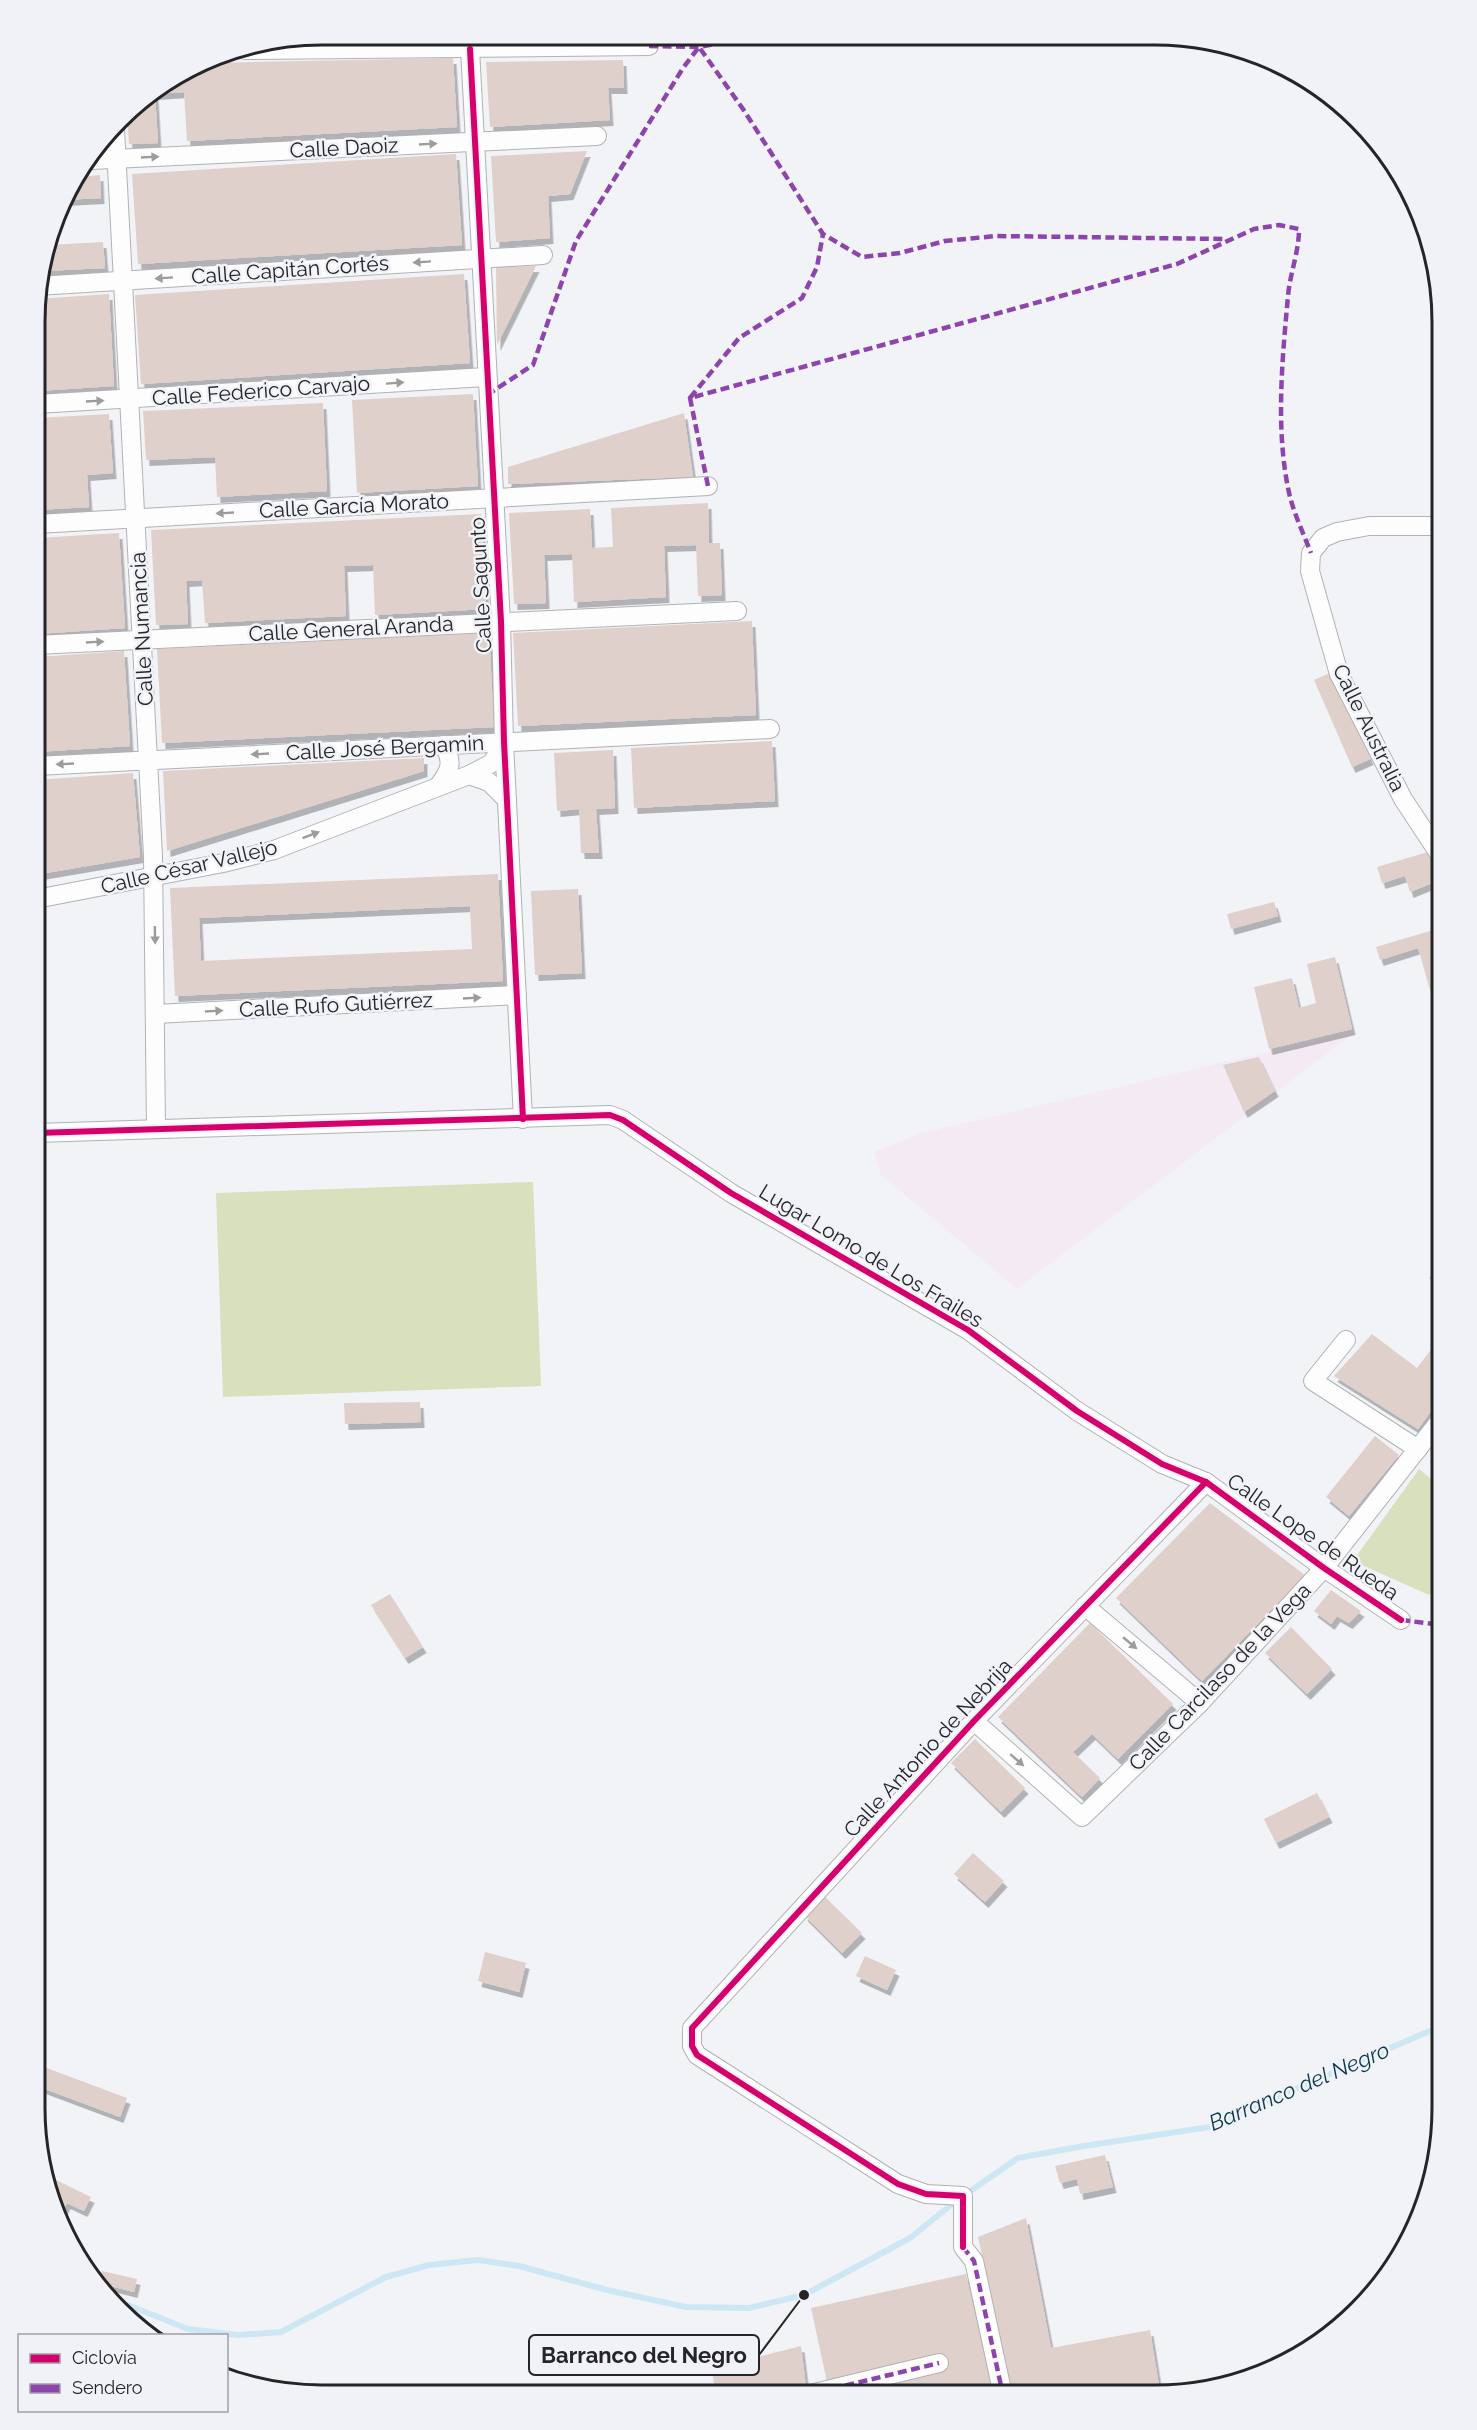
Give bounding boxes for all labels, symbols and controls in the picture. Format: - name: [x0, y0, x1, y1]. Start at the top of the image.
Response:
- street label: Calle Daoiz: [289, 132, 399, 163]
- one-way arrow: [419, 140, 438, 149]
- one-way arrow: [140, 152, 159, 161]
- street label: Calle Capitán Cortés: [190, 250, 390, 289]
- one-way arrow: [412, 258, 431, 267]
- one-way arrow: [155, 274, 174, 283]
- street label: Calle Federico Carvajo: [151, 370, 371, 411]
- one-way arrow: [385, 378, 404, 387]
- one-way arrow: [86, 397, 105, 406]
- street label: Calle García Morato: [258, 488, 450, 523]
- one-way arrow: [215, 509, 234, 518]
- street label: Calle Sagunto: [464, 516, 497, 654]
- street label: Calle Numancia: [125, 551, 158, 707]
- street label: Calle General Aranda: [248, 611, 454, 646]
- one-way arrow: [85, 637, 104, 646]
- street label: Calle Australia: [1328, 660, 1411, 795]
- street label: Calle José Bergamin: [285, 730, 485, 765]
- one-way arrow: [250, 749, 269, 758]
- one-way arrow: [56, 759, 75, 769]
- one-way arrow: [303, 830, 321, 840]
- street label: Calle César Vallejo: [98, 834, 280, 899]
- one-way arrow: [150, 926, 159, 945]
- street label: Calle Rufo Gutiérrez: [239, 987, 433, 1022]
- one-way arrow: [462, 993, 481, 1002]
- one-way arrow: [205, 1007, 224, 1016]
- street label: Lugar Lomo de Los Frailes: [755, 1179, 988, 1332]
- street label: Calle Lope de Rueda: [1223, 1468, 1404, 1605]
- street label: Calle Carcilaso de la Vega: [1123, 1578, 1316, 1776]
- one-way arrow: [1122, 1637, 1138, 1650]
- street label: Calle Antonio de Nebrija: [838, 1653, 1017, 1842]
- one-way arrow: [1010, 1753, 1025, 1767]
- water label: Barranco del Negro: [1205, 2036, 1393, 2136]
- legend: [18, 2334, 228, 2412]
- callout: Barranco del Negro: [529, 2335, 759, 2375]
- text: Barranco del Negro: [541, 2342, 747, 2368]
- text: Ciclovía: [72, 2347, 137, 2368]
- text: Sendero: [72, 2377, 143, 2398]

